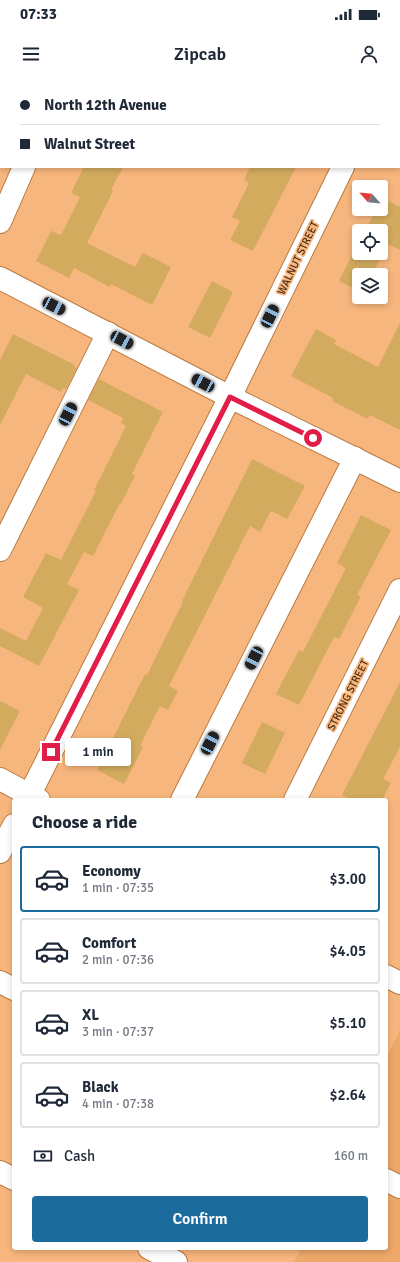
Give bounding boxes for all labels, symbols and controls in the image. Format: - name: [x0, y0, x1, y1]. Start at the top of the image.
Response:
- text: 07:33: [20, 5, 57, 23]
- icon: menu: [20, 43, 42, 65]
- text: Zipcab: [174, 43, 226, 65]
- icon: person: [358, 43, 380, 65]
- text: North 12th Avenue: [44, 96, 167, 114]
- text: Walnut Street: [44, 135, 135, 153]
- north arrow: [352, 180, 388, 216]
- map controls: [352, 180, 388, 304]
- street label: WALNUT STREET: [275, 219, 322, 297]
- button: locate: [352, 224, 388, 260]
- button: layers: [352, 268, 388, 304]
- car: [41, 295, 67, 317]
- car: [259, 303, 281, 329]
- car: [109, 329, 135, 351]
- car: [190, 372, 216, 394]
- car: [57, 401, 79, 427]
- route start: [304, 429, 322, 447]
- car: [243, 645, 265, 671]
- street label: STRONG STREET: [325, 657, 372, 733]
- car: [199, 730, 221, 756]
- callout: 1 min: [65, 738, 131, 766]
- route end: [42, 743, 60, 761]
- text: 1 min: [82, 744, 114, 760]
- text: Choose a ride: [32, 811, 137, 833]
- icon: car: [34, 861, 70, 897]
- text: Economy: [82, 862, 141, 880]
- text: $3.00: [329, 870, 366, 888]
- text: 1 min · 07:35: [82, 880, 154, 896]
- icon: car: [34, 933, 70, 969]
- text: Comfort: [82, 934, 136, 952]
- text: $4.05: [329, 942, 366, 960]
- text: 2 min · 07:36: [82, 952, 154, 968]
- icon: car: [34, 1005, 70, 1041]
- text: XL: [82, 1006, 99, 1024]
- text: $5.10: [329, 1014, 366, 1032]
- text: 3 min · 07:37: [82, 1024, 154, 1040]
- icon: car: [34, 1077, 70, 1113]
- text: Black: [82, 1078, 119, 1096]
- text: $2.64: [329, 1086, 366, 1104]
- text: 4 min · 07:38: [82, 1096, 154, 1112]
- icon: cash: [32, 1145, 54, 1167]
- text: Cash: [64, 1147, 95, 1165]
- text: 160 m: [334, 1148, 368, 1164]
- button: Confirm: [32, 1196, 368, 1242]

